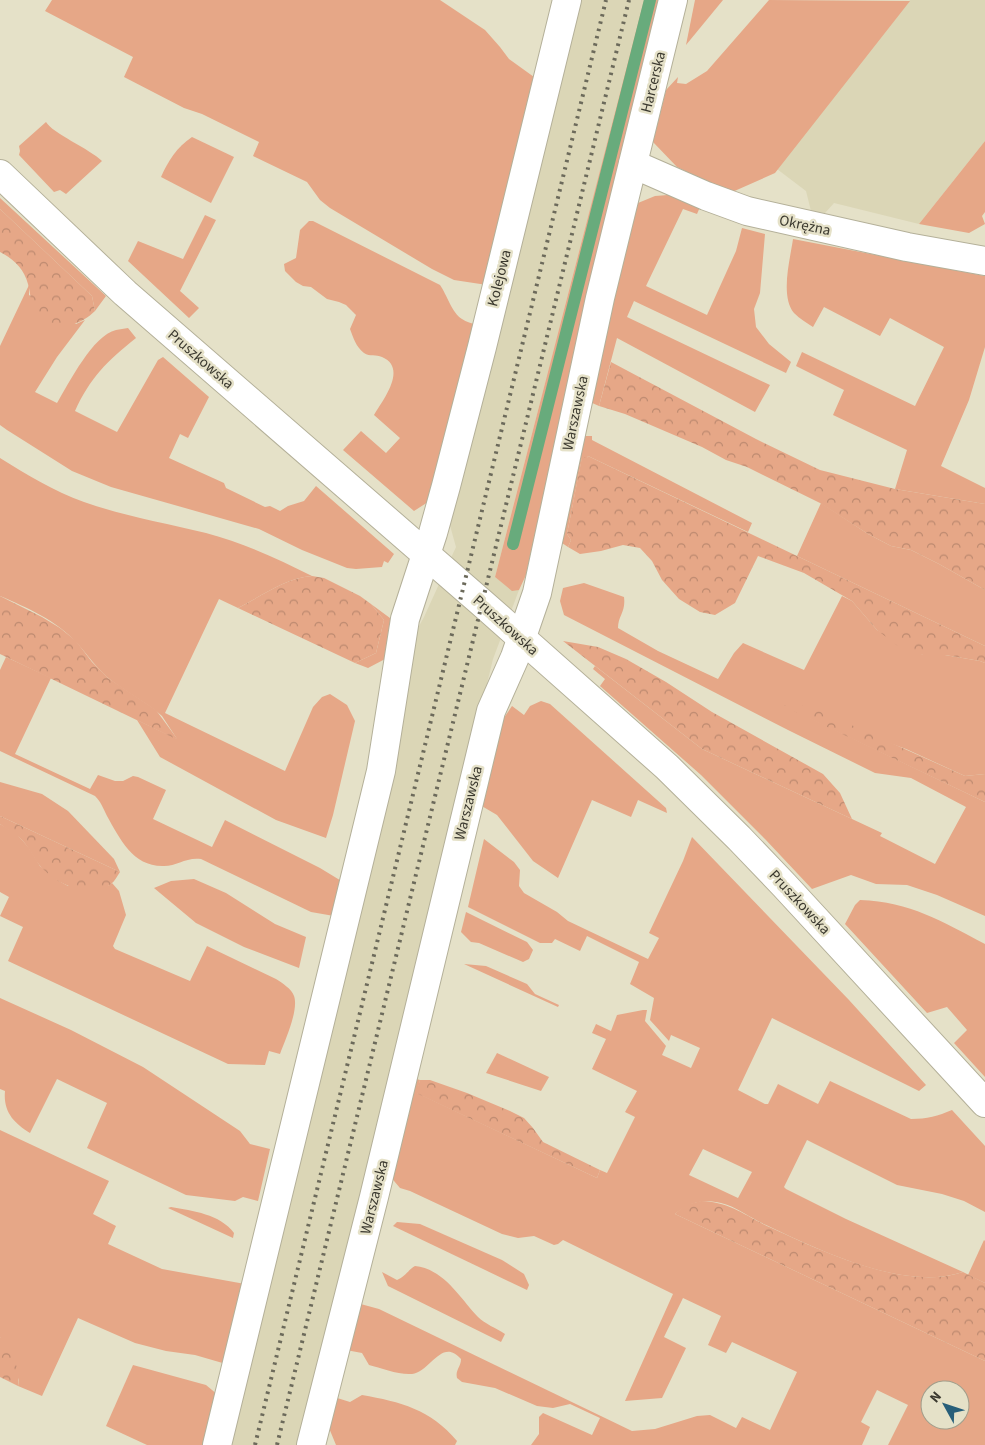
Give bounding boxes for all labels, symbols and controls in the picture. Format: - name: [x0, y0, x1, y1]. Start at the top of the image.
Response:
- street label: Harcerska: [636, 49, 671, 115]
- street label: Okrężna: [777, 210, 833, 241]
- street label: Kolejowa: [482, 247, 517, 309]
- street label: Pruszkowska: [163, 325, 238, 394]
- street label: Warszawska: [557, 374, 594, 452]
- street label: Pruszkowska: [468, 590, 543, 660]
- street label: Warszawska: [449, 764, 488, 843]
- street label: Pruszkowska: [764, 865, 835, 939]
- street label: Warszawska: [355, 1158, 394, 1237]
- north arrow: [920, 1380, 970, 1430]
- text: N: [925, 1387, 946, 1407]

